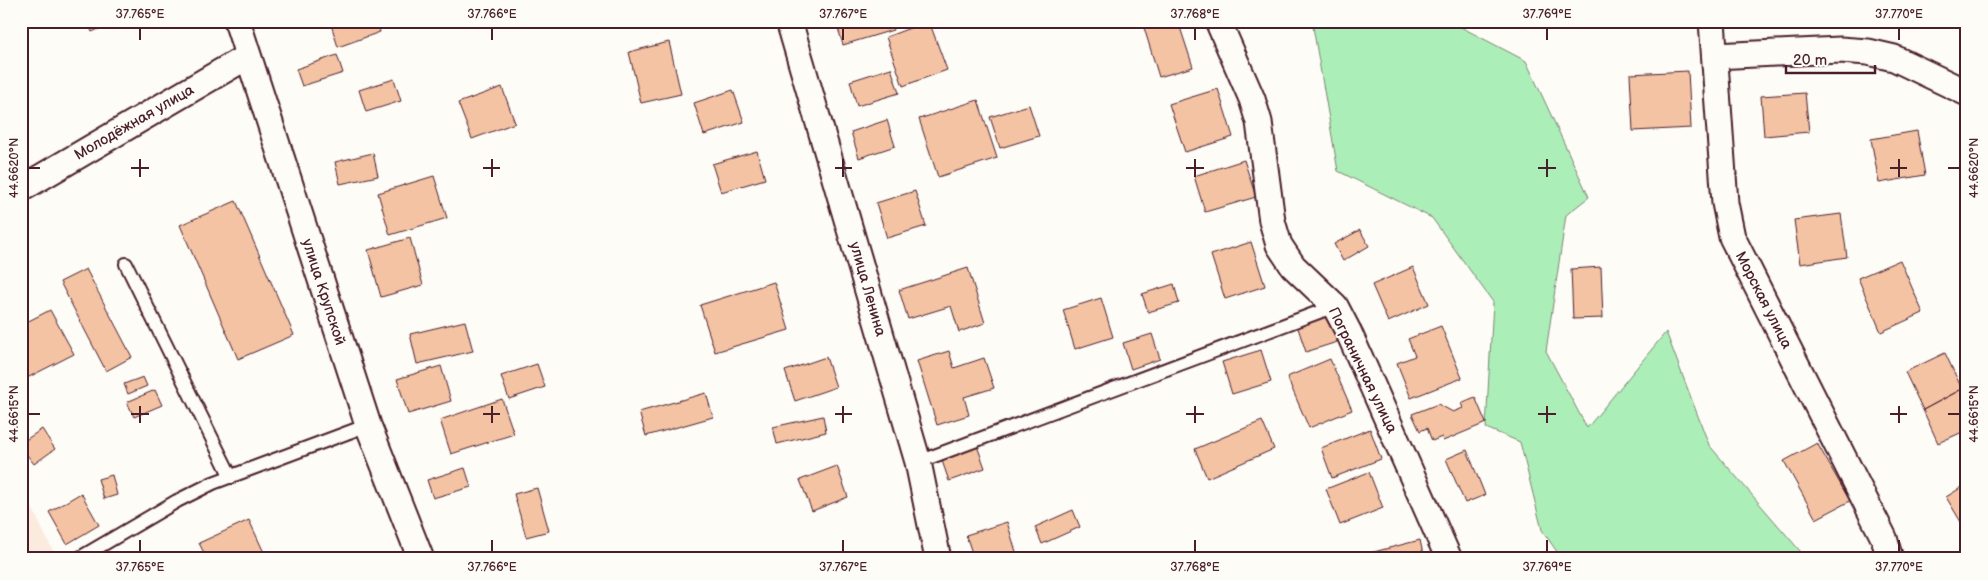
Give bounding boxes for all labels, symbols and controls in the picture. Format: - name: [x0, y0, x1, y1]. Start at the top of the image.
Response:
- text: 37.765°E: [116, 7, 165, 22]
- text: 37.766°E: [467, 7, 517, 22]
- text: 37.767°E: [819, 7, 867, 22]
- text: 37.768°E: [1170, 7, 1220, 22]
- text: 37.769°E: [1522, 7, 1572, 22]
- text: 37.770°E: [1875, 7, 1923, 22]
- scale bar: [1786, 42, 1874, 74]
- text: 20 m: [1793, 51, 1827, 70]
- street label: Молодёжная улица: [71, 80, 198, 164]
- text: 44.6620°N: [7, 138, 22, 198]
- text: 44.6620°N: [1967, 138, 1982, 198]
- street label: улица Крупской: [297, 237, 350, 348]
- street label: улица Ленина: [845, 240, 890, 339]
- street label: Морская улица: [1731, 248, 1796, 352]
- street label: Пограничная улица: [1324, 304, 1401, 437]
- text: 44.6615°N: [7, 385, 22, 443]
- text: 44.6615°N: [1967, 385, 1982, 443]
- text: 37.765°E: [116, 560, 165, 575]
- text: 37.766°E: [467, 560, 517, 575]
- text: 37.767°E: [819, 560, 867, 575]
- text: 37.768°E: [1170, 560, 1220, 575]
- text: 37.769°E: [1522, 560, 1572, 575]
- text: 37.770°E: [1875, 560, 1923, 575]

